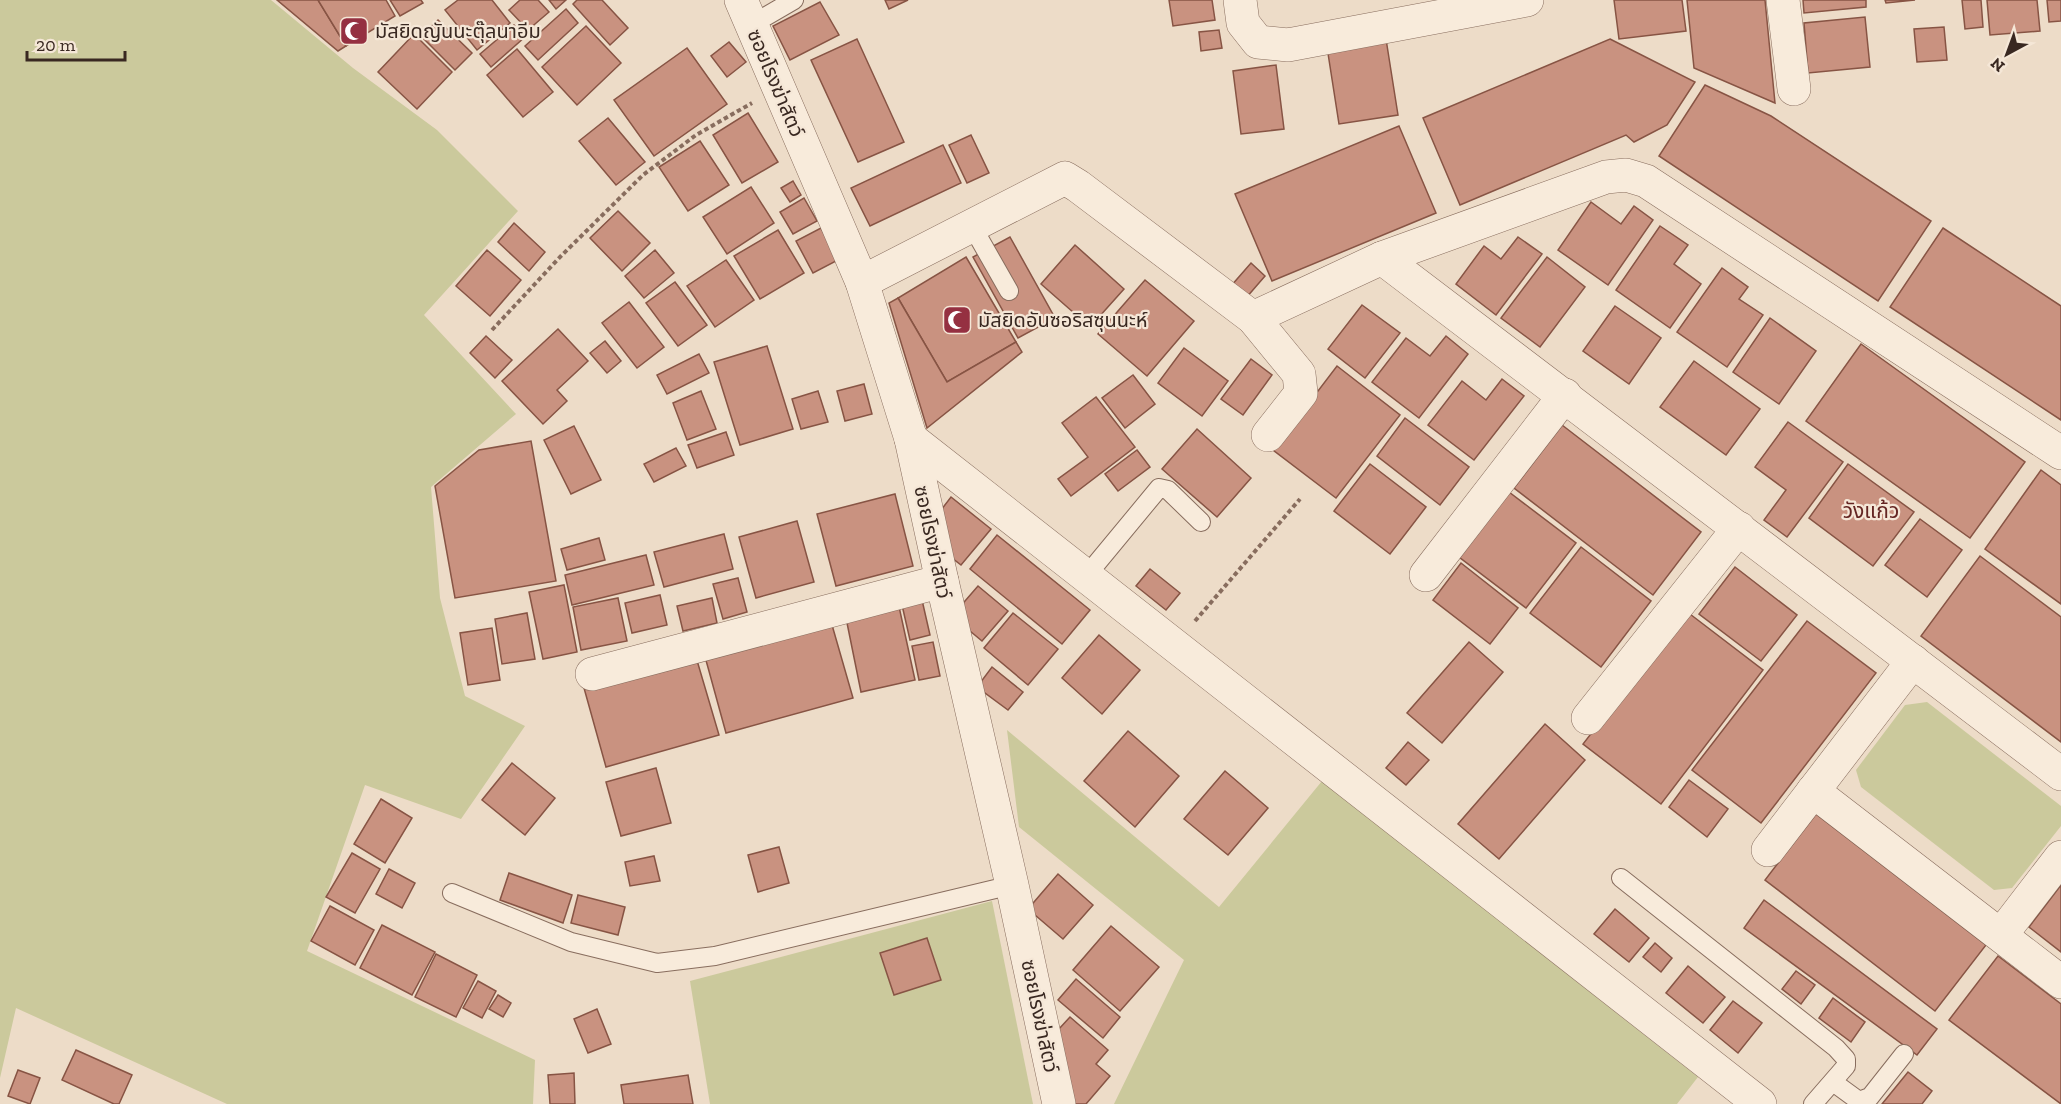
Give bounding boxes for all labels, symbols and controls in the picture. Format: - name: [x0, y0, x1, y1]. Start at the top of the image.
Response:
- mosque icon: มัสยิดญันนะตุ๊ลนาอีม: [338, 15, 370, 47]
- place label: มัสยิดญันนะตุ๊ลนาอีม: [375, 19, 541, 43]
- scale bar: [27, 24, 124, 62]
- north arrow: [1977, 24, 2037, 84]
- street label: ซอยโรงฆ่าสัตว์: [742, 25, 810, 141]
- text: 20 m: [36, 34, 76, 56]
- text: N: [1987, 54, 2008, 76]
- mosque icon: มัสยิดอันซอริสซุนนะห์: [941, 304, 973, 336]
- place label: มัสยิดอันซอริสซุนนะห์: [978, 308, 1148, 332]
- street label: ซอยโรงฆ่าสัตว์: [909, 483, 957, 601]
- district label: วังแก้ว: [1843, 498, 1899, 523]
- street label: ซอยโรงฆ่าสัตว์: [1016, 957, 1064, 1075]

